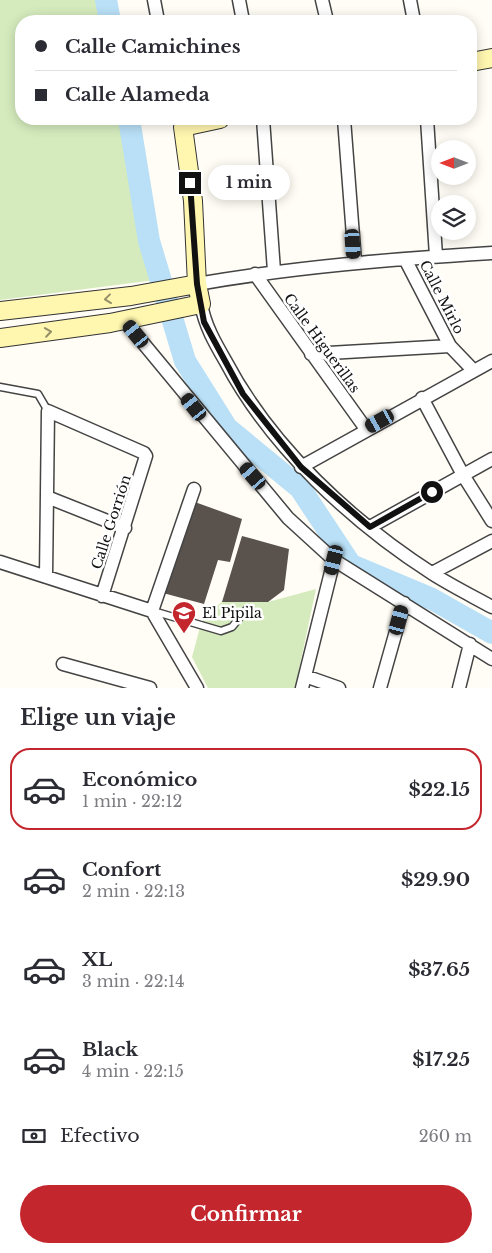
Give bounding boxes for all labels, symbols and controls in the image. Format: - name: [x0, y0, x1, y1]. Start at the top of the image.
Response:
- text: Calle Camichines: [65, 35, 241, 58]
- text: Calle Alameda: [65, 83, 210, 106]
- north arrow: [431, 140, 476, 185]
- map controls: [431, 140, 476, 240]
- callout: 1 min: [208, 166, 290, 200]
- route end: [179, 172, 201, 194]
- text: 1 min: [226, 172, 272, 192]
- button: layers: [431, 195, 476, 240]
- car: [344, 229, 361, 259]
- street label: Calle Mirlo: [416, 257, 468, 337]
- street label: Calle Higuerillas: [280, 290, 364, 396]
- one-way arrow: [103, 293, 111, 304]
- car: [120, 318, 151, 350]
- one-way arrow: [44, 327, 53, 337]
- car: [178, 391, 209, 423]
- car: [363, 407, 396, 435]
- car: [237, 460, 268, 492]
- street label: Calle Gorrión: [87, 472, 135, 572]
- route start: [421, 481, 443, 503]
- car: [323, 544, 344, 576]
- school or university icon: El Pipila: [171, 600, 197, 634]
- place label: El Pipila: [202, 604, 262, 622]
- car: [387, 604, 410, 636]
- text: Elige un viaje: [20, 704, 176, 731]
- icon: car: [22, 767, 67, 812]
- text: Económico: [82, 768, 197, 791]
- text: $22.15: [408, 778, 470, 801]
- text: 1 min · 22:12: [82, 791, 182, 811]
- icon: car: [22, 857, 67, 902]
- text: Confort: [82, 858, 161, 881]
- text: $29.90: [401, 868, 470, 891]
- text: 2 min · 22:13: [82, 881, 185, 901]
- icon: car: [22, 947, 67, 992]
- text: XL: [82, 948, 112, 971]
- text: $37.65: [408, 958, 470, 981]
- text: 3 min · 22:14: [82, 971, 185, 991]
- icon: car: [22, 1037, 67, 1082]
- text: Black: [82, 1038, 138, 1061]
- text: $17.25: [412, 1048, 470, 1071]
- text: 4 min · 22:15: [82, 1061, 184, 1081]
- icon: cash: [20, 1122, 48, 1150]
- text: Efectivo: [60, 1124, 140, 1147]
- text: 260 m: [419, 1126, 472, 1146]
- button: Confirmar: [20, 1185, 472, 1243]

